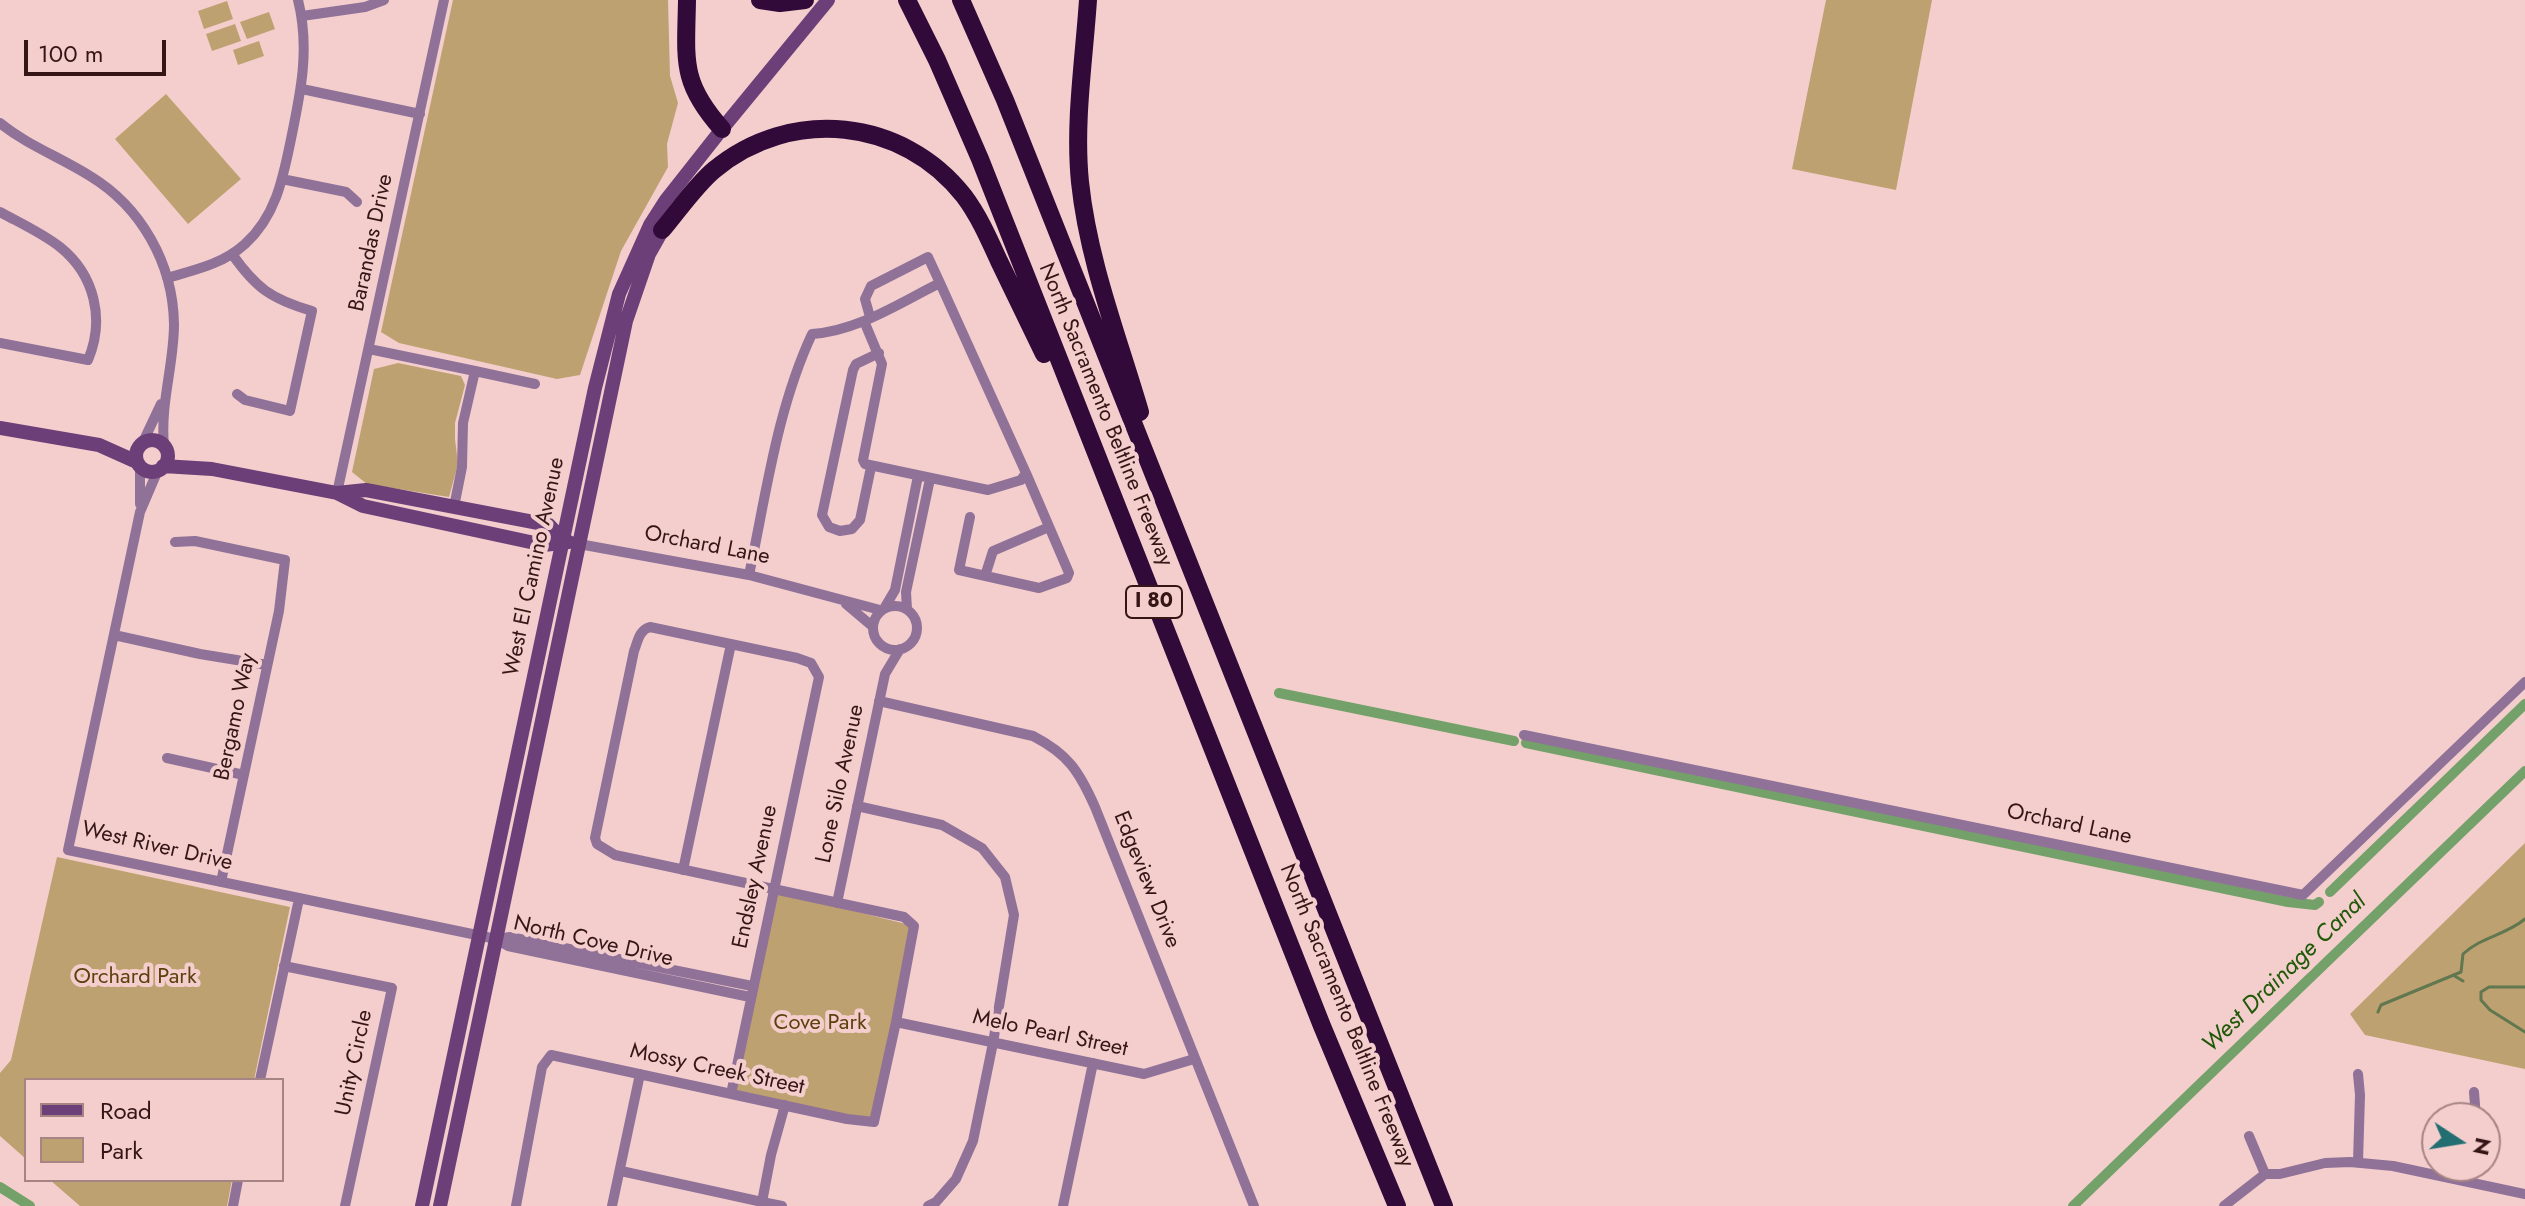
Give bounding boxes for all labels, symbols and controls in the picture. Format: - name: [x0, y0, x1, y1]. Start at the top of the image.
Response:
- scale bar: [28, 24, 170, 74]
- text: 100 m: [38, 36, 104, 71]
- street label: Barandas Drive: [345, 172, 399, 314]
- street label: North Sacramento Beltline Freeway: [1032, 260, 1178, 570]
- street label: West El Camino Avenue: [499, 455, 571, 679]
- street label: Orchard Lane: [642, 521, 772, 571]
- road number: I 80: [1126, 586, 1182, 618]
- street label: Bergamo Way: [210, 651, 262, 783]
- street label: Lone Silo Avenue: [811, 702, 871, 866]
- street label: Orchard Lane: [2004, 799, 2134, 851]
- street label: Endsley Avenue: [728, 803, 784, 951]
- street label: Edgeview Drive: [1107, 808, 1185, 952]
- street label: West River Drive: [79, 817, 235, 877]
- street label: North Sacramento Beltline Freeway: [1273, 861, 1419, 1171]
- water label: West Drainage Canal: [2197, 888, 2373, 1060]
- street label: North Cove Drive: [511, 911, 675, 973]
- park label: Orchard Park: [73, 965, 197, 991]
- street label: Melo Pearl Street: [970, 1005, 1130, 1063]
- street label: Unity Circle: [331, 1008, 379, 1118]
- park label: Cove Park: [773, 1011, 867, 1037]
- street label: Mossy Creek Street: [627, 1039, 807, 1101]
- legend: [24, 1078, 284, 1182]
- text: Road: [100, 1093, 152, 1128]
- north arrow: [2421, 1102, 2501, 1182]
- text: Park: [100, 1133, 143, 1168]
- text: N: [2465, 1135, 2500, 1158]

